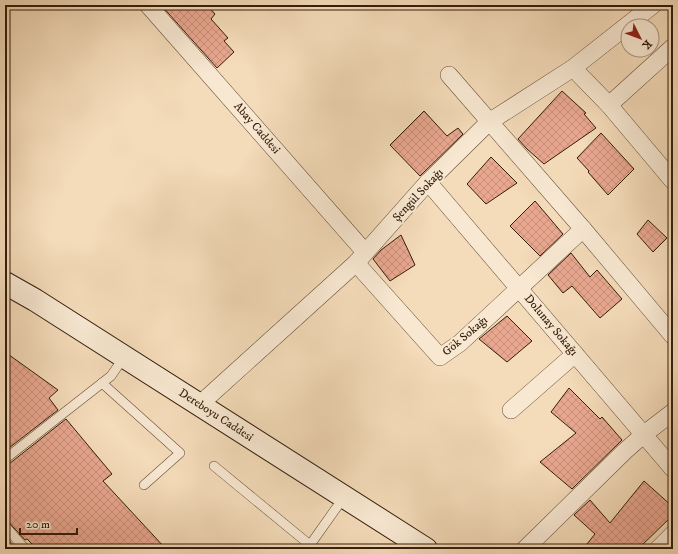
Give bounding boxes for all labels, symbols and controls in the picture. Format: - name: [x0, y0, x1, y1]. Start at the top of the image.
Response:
- north arrow: [620, 18, 660, 58]
- text: K: [639, 36, 654, 52]
- street label: Abay Caddesi: [230, 99, 284, 157]
- street label: Şengül Sokağı: [390, 165, 446, 225]
- street label: Dolunay Sokağı: [521, 291, 581, 359]
- street label: Gök Sokağı: [439, 313, 491, 359]
- street label: Dereboyu Caddesi: [176, 385, 256, 445]
- scale bar: [20, 510, 77, 536]
- text: 20 m: [26, 517, 50, 532]

